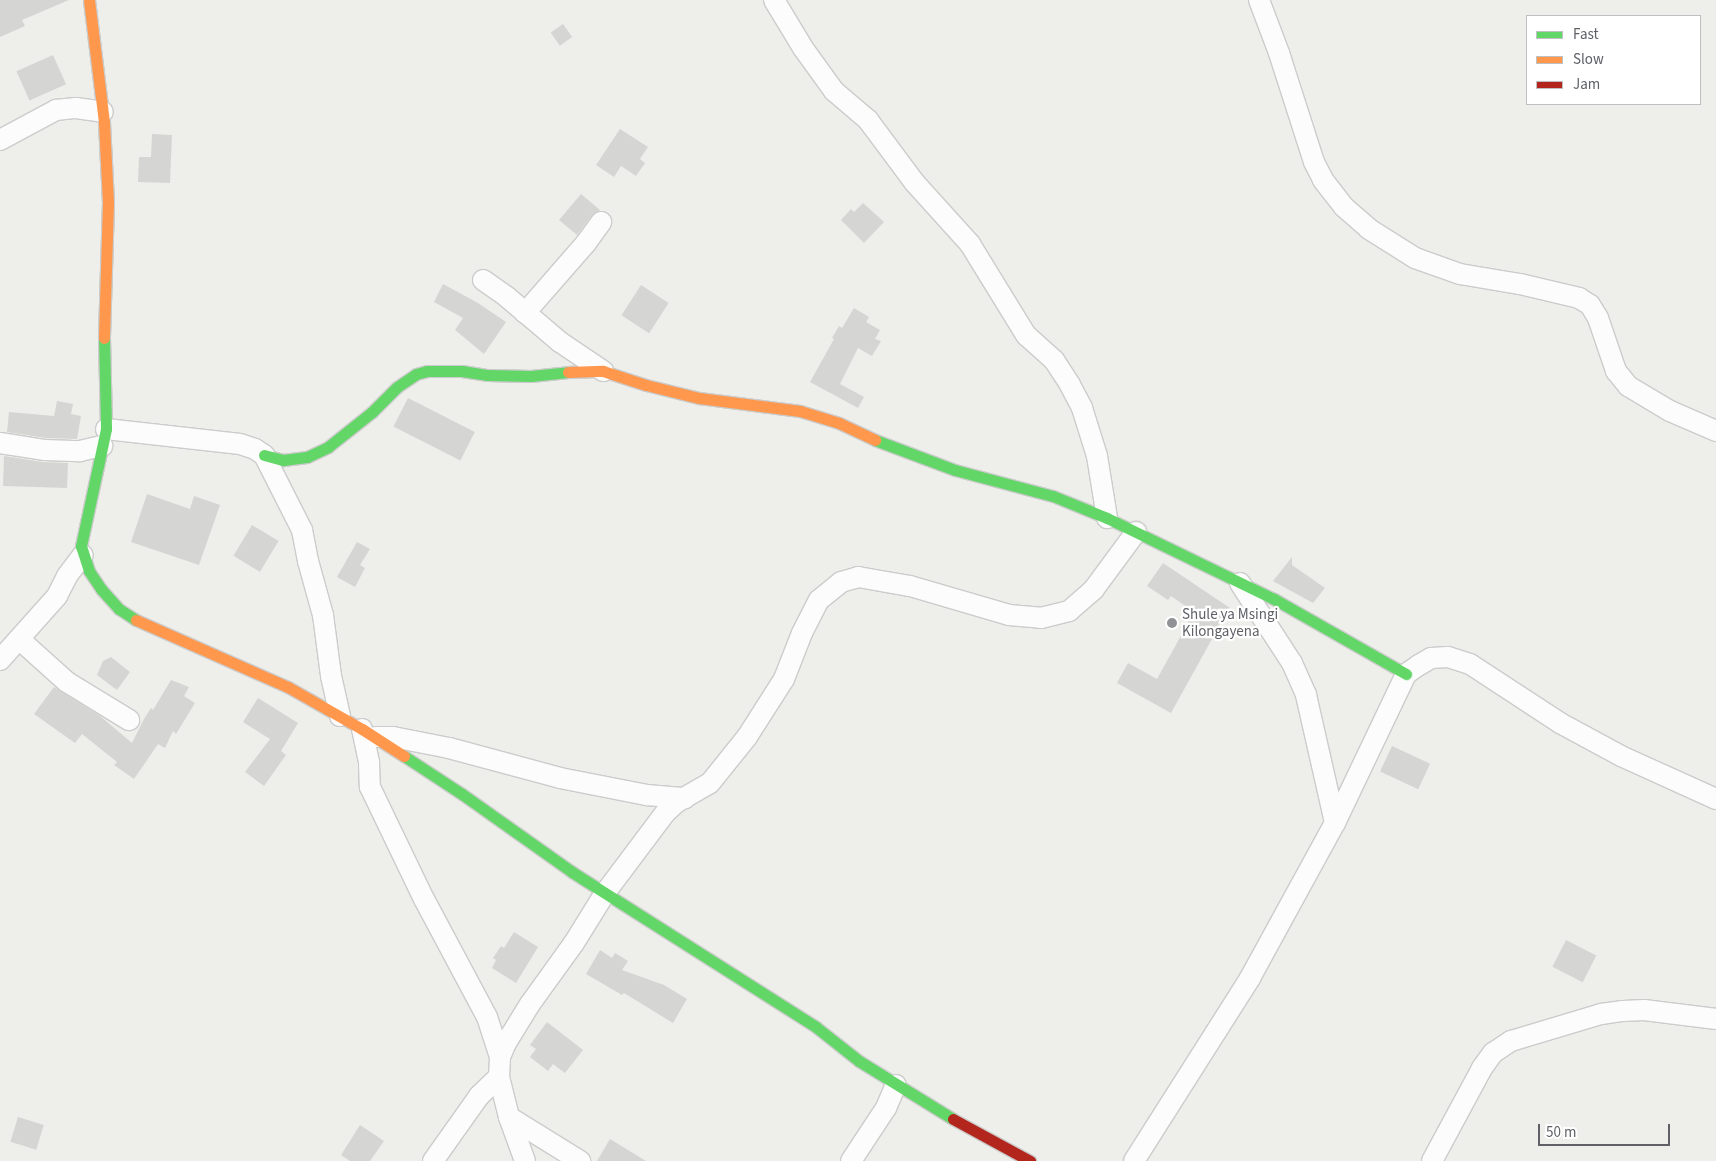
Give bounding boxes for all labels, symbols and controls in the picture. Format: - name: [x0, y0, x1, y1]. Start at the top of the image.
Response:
- legend: [1526, 15, 1701, 105]
- text: Fast: [1573, 24, 1599, 45]
- text: Slow: [1573, 49, 1604, 70]
- text: Jam: [1573, 74, 1600, 95]
- place label: Shule ya Msingi Kilongayena: [1182, 605, 1278, 640]
- marker: Shule ya Msingi Kilongayena: [1166, 617, 1178, 629]
- scale bar: [1541, 1114, 1674, 1146]
- text: 50 m: [1546, 1122, 1576, 1143]

